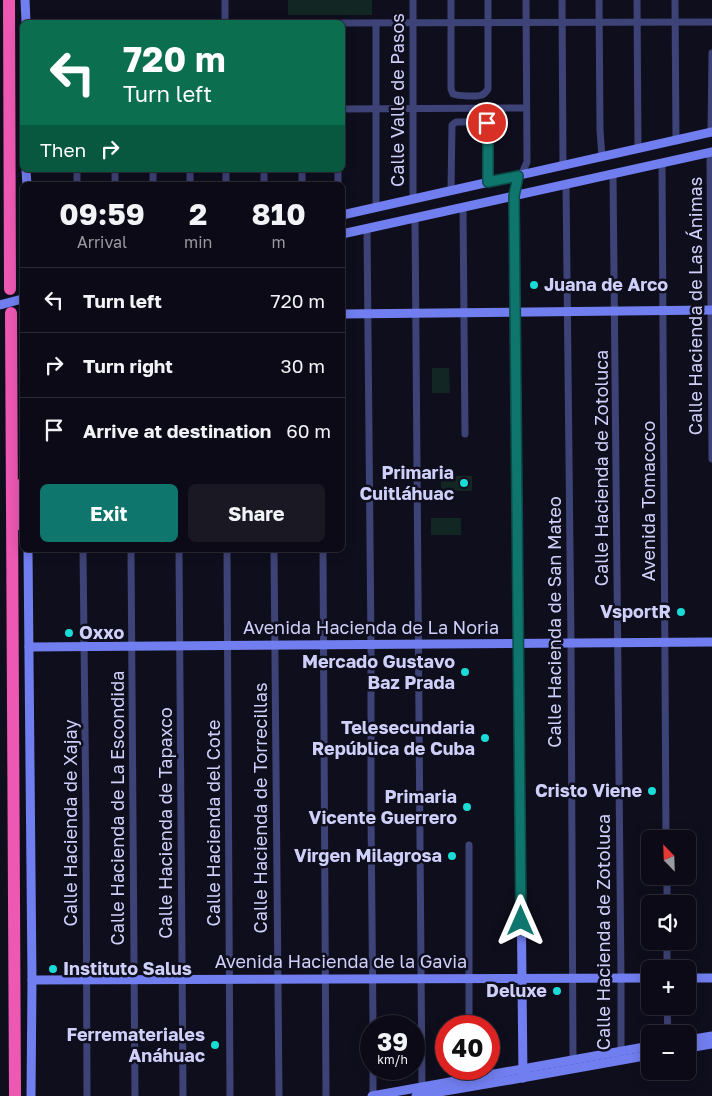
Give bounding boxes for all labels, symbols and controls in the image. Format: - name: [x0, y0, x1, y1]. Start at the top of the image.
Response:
- street label: Calle Valle de Pasos: [386, 13, 408, 187]
- text: 720 m: [123, 38, 226, 80]
- icon: left: [40, 40, 105, 105]
- text: Turn left: [123, 80, 212, 107]
- pin: [466, 102, 508, 144]
- icon: arrive: [473, 109, 501, 137]
- icon: right: [96, 135, 124, 163]
- text: Then: [40, 138, 86, 161]
- street label: Calle Hacienda de Las Ánimas: [684, 177, 706, 435]
- text: 09:59: [59, 196, 145, 232]
- text: 2: [189, 196, 207, 232]
- text: 810: [252, 196, 306, 232]
- text: Arrival: [77, 232, 127, 252]
- text: min: [184, 232, 212, 252]
- text: m: [272, 232, 286, 252]
- place label: Juana de Arco: [544, 273, 668, 295]
- marker: Juana de Arco: [528, 279, 540, 291]
- icon: left: [40, 286, 68, 314]
- text: Turn left: [83, 289, 162, 312]
- text: 720 m: [271, 289, 325, 312]
- street label: Calle Hacienda de Zotoluca: [590, 350, 612, 586]
- icon: right: [40, 351, 68, 379]
- text: Turn right: [83, 354, 173, 377]
- text: 30 m: [281, 354, 325, 377]
- icon: arrive: [40, 416, 68, 444]
- text: Arrive at destination: [83, 419, 271, 442]
- text: 60 m: [286, 419, 331, 442]
- street label: Avenida Tomacoco: [637, 421, 659, 581]
- place label: Primaria Cuitláhuac: [360, 461, 454, 504]
- marker: Primaria Cuitláhuac: [458, 477, 470, 489]
- button: Exit: [40, 484, 178, 542]
- button: Share: [188, 484, 325, 542]
- street label: Calle Hacienda de San Mateo: [543, 496, 565, 748]
- place label: VsportR: [600, 600, 671, 622]
- marker: VsportR: [675, 606, 687, 618]
- street label: Avenida Hacienda de La Noria: [243, 616, 499, 638]
- place label: Oxxo: [79, 621, 124, 643]
- marker: Oxxo: [63, 627, 75, 639]
- place label: Mercado Gustavo Baz Prada: [302, 650, 455, 693]
- marker: Mercado Gustavo Baz Prada: [459, 666, 471, 678]
- street label: Calle Hacienda de La Escondida: [106, 671, 128, 945]
- street label: Calle Hacienda de Torrecillas: [249, 683, 271, 933]
- street label: Calle Hacienda de Tapaxco: [154, 707, 176, 939]
- place label: Telesecundaria República de Cuba: [312, 716, 475, 759]
- street label: Calle Hacienda de Xajay: [59, 719, 81, 927]
- street label: Calle Hacienda del Cote: [202, 720, 224, 926]
- marker: Telesecundaria República de Cuba: [479, 732, 491, 744]
- place label: Cristo Viene: [535, 779, 642, 801]
- place label: Primaria Vicente Guerrero: [309, 785, 457, 828]
- marker: Cristo Viene: [646, 785, 658, 797]
- marker: Primaria Vicente Guerrero: [461, 801, 473, 813]
- street label: Calle Hacienda de Zotoluca: [592, 814, 614, 1050]
- north arrow: [641, 830, 696, 885]
- map controls: [641, 830, 696, 1080]
- place label: Virgen Milagrosa: [294, 844, 442, 866]
- marker: Virgen Milagrosa: [446, 850, 458, 862]
- position arrow: [494, 894, 546, 946]
- button: sound: [641, 895, 696, 950]
- street label: Avenida Hacienda de la Gavia: [215, 950, 467, 972]
- place label: Instituto Salus: [63, 957, 192, 979]
- button: +: [641, 960, 696, 1015]
- marker: Instituto Salus: [47, 963, 59, 975]
- place label: Deluxe: [486, 979, 547, 1001]
- marker: Deluxe: [551, 985, 563, 997]
- speed limit sign: 40: [435, 1015, 500, 1080]
- place label: Ferremateriales Anáhuac: [66, 1023, 205, 1066]
- button: −: [641, 1025, 696, 1080]
- text: 39: [377, 1026, 408, 1057]
- marker: Ferremateriales Anáhuac: [209, 1039, 221, 1051]
- text: km/h: [377, 1052, 408, 1067]

